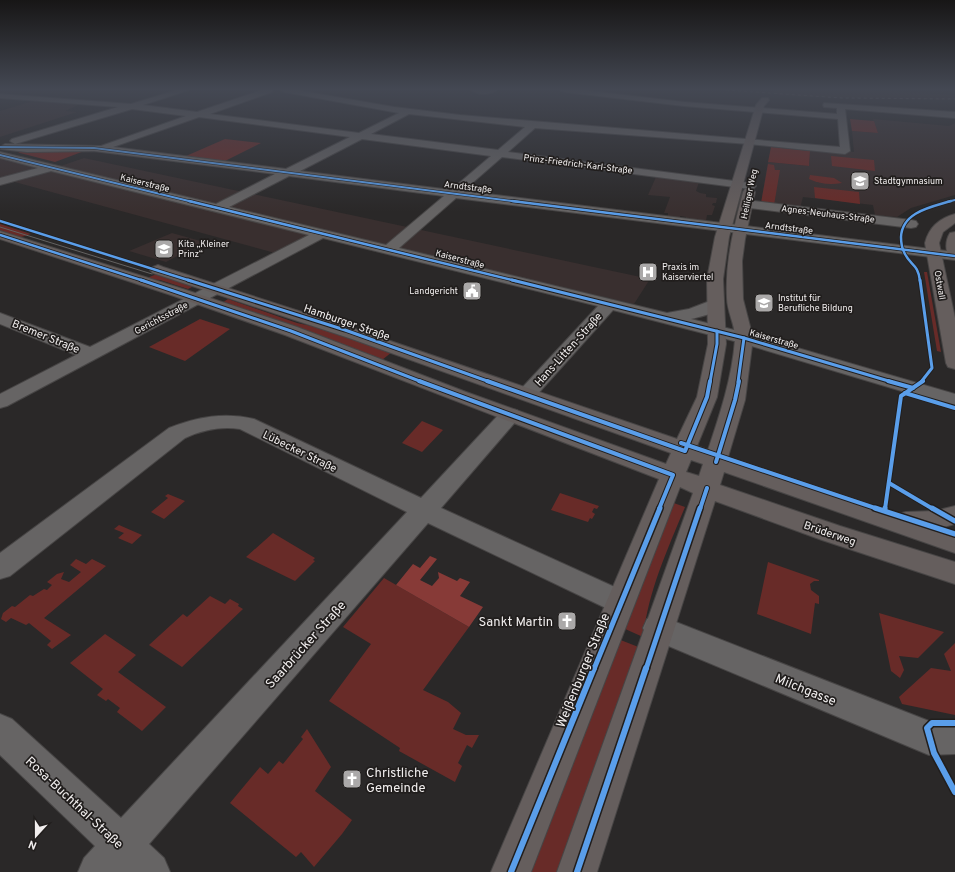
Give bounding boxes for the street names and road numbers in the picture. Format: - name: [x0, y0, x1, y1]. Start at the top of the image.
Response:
- street label: Prinz-Friedrich-Karl-Straße: [523, 152, 633, 177]
- street label: Heiliger Weg: [739, 168, 760, 220]
- street label: Kaiserstraße: [119, 172, 171, 195]
- street label: Arndtstraße: [443, 179, 493, 196]
- street label: Agnes-Neuhaus-Straße: [781, 203, 875, 226]
- street label: Arndtstraße: [764, 220, 814, 237]
- street label: Kaiserstraße: [434, 248, 486, 271]
- street label: Ostwall: [932, 270, 947, 301]
- street label: Gerichtsstraße: [133, 300, 190, 337]
- street label: Hamburger Straße: [302, 302, 392, 344]
- street label: Hans-Litten-Straße: [532, 310, 606, 389]
- street label: Bremer Straße: [10, 317, 82, 357]
- street label: Kaiserstraße: [748, 327, 800, 352]
- street label: Lübecker Straße: [260, 428, 339, 476]
- street label: Brüderweg: [802, 518, 858, 549]
- street label: Saarbrücker Straße: [263, 598, 350, 692]
- street label: Weißenburger Straße: [554, 611, 614, 730]
- street label: Milchgasse: [772, 671, 838, 710]
- street label: Rosa-Buchthal-Straße: [21, 754, 126, 853]

